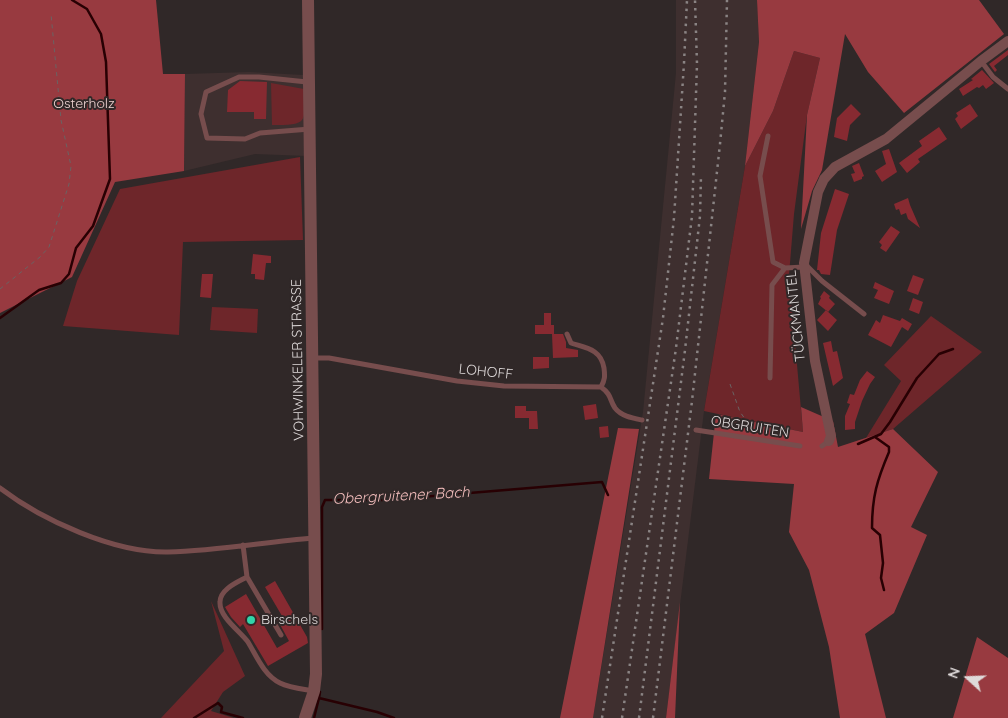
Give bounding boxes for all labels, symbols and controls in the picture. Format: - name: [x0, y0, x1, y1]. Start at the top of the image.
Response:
- park label: Osterholz: [53, 96, 115, 112]
- street label: TÜCKMANTEL: [783, 270, 809, 362]
- street label: VOHWINKELER STRASSE: [288, 279, 308, 441]
- street label: LOHOFF: [458, 361, 514, 383]
- street label: OBGRUITEN: [710, 413, 790, 441]
- water label: Obergruitener Bach: [332, 483, 470, 509]
- place label: Birschels: [261, 612, 318, 628]
- marker: Birschels: [245, 614, 257, 626]
- north arrow: [943, 653, 993, 703]
- text: N: [944, 665, 964, 681]

